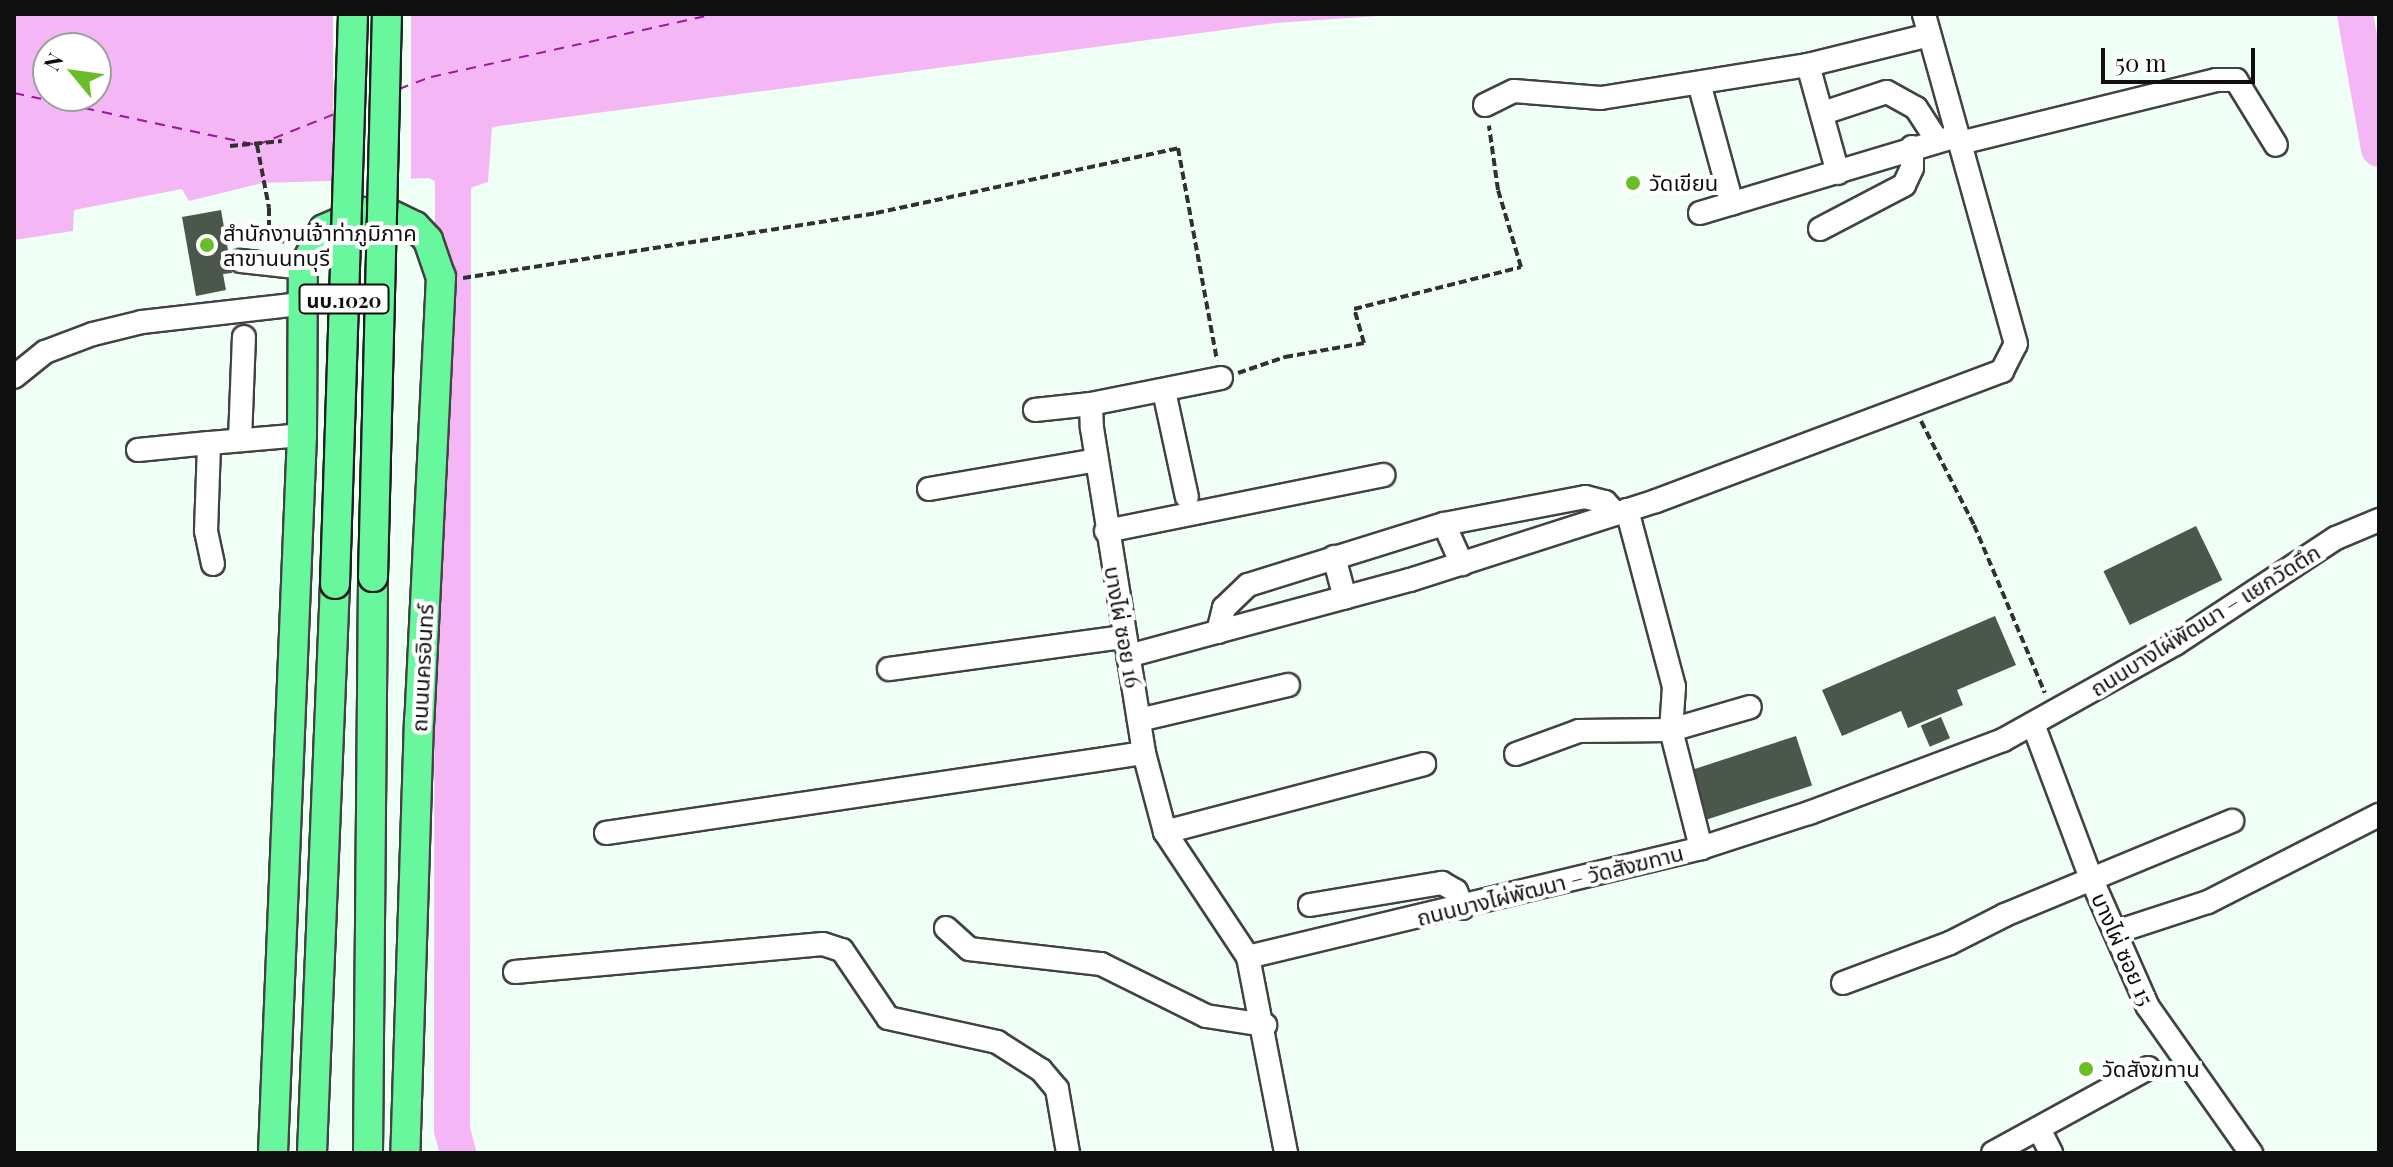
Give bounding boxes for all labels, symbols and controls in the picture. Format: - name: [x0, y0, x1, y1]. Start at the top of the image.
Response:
- north arrow: [32, 32, 112, 112]
- scale bar: [2105, 32, 2259, 82]
- text: 50 m: [2115, 46, 2167, 78]
- text: N: [36, 47, 70, 76]
- place label: วัดเขียน: [1649, 170, 1718, 196]
- marker: วัดเขียน: [1624, 174, 1642, 192]
- place label: สำนักงานเจ้าท่าภูมิภาค สาขานนทบุรี: [223, 219, 417, 270]
- marker: สำนักงานเจ้าท่าภูมิภาค สาขานนทบุรี: [198, 236, 216, 254]
- road number: นบ.1020: [298, 283, 390, 315]
- street label: ถนนบางไผ่พัฒนา – แยกวัดตึก: [2085, 538, 2325, 702]
- street label: บางไผ่ ซอย 16: [1099, 564, 1147, 690]
- street label: ถนนนครอินทร์: [405, 603, 439, 733]
- street label: ถนนบางไผ่พัฒนา – วัดสังฆทาน: [1414, 839, 1686, 931]
- street label: บางไผ่ ซอย 15: [2086, 888, 2160, 1010]
- place label: วัดสังฆทาน: [2102, 1056, 2200, 1082]
- marker: วัดสังฆทาน: [2077, 1060, 2095, 1078]

